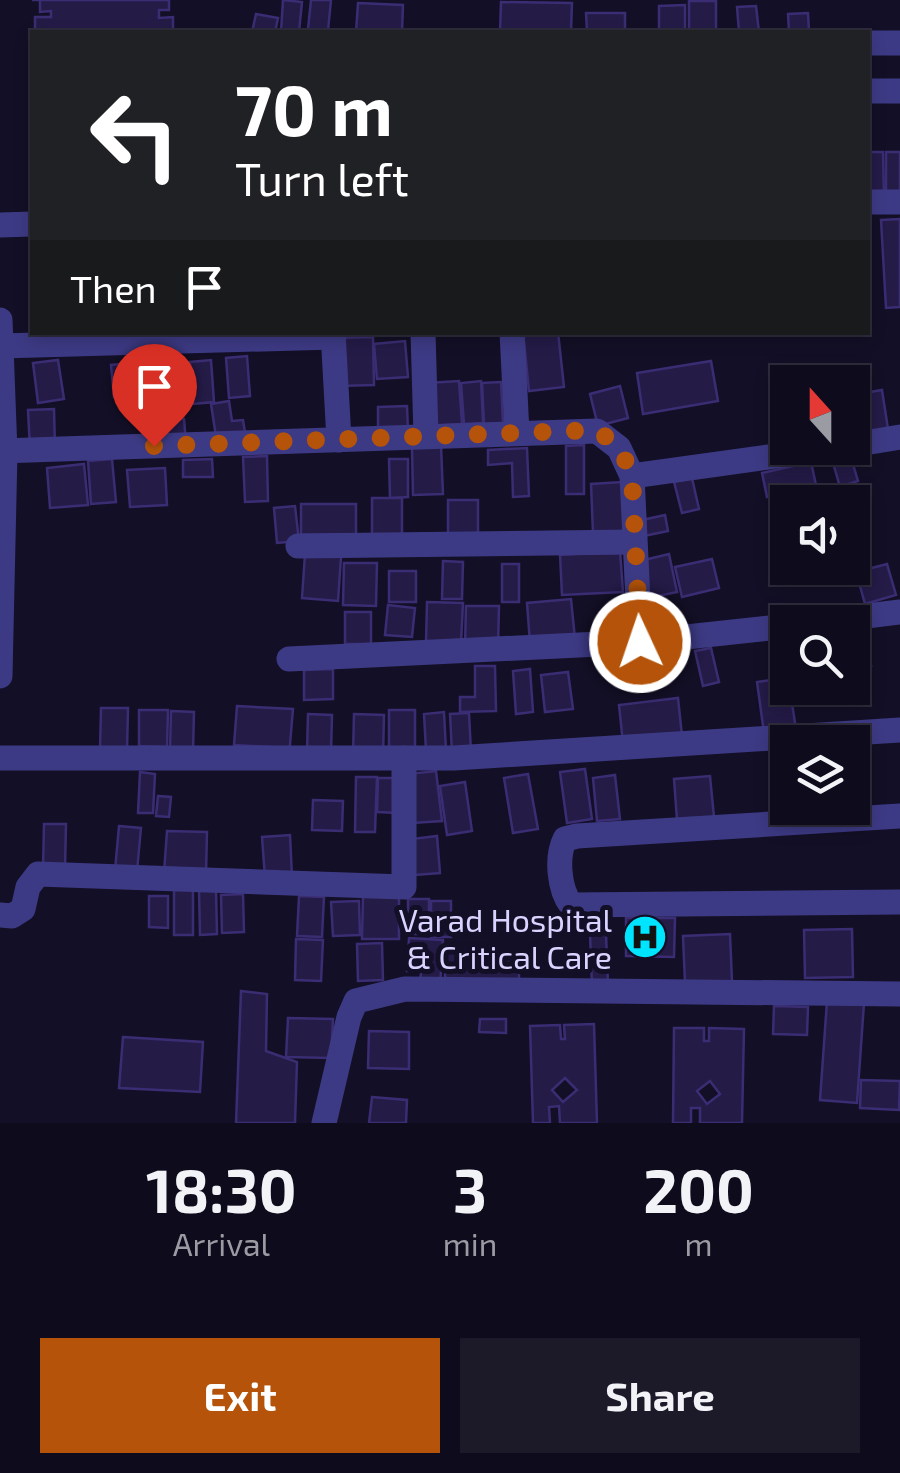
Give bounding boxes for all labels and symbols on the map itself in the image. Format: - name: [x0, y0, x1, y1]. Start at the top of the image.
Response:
- pin: [112, 344, 197, 447]
- north arrow: [770, 365, 870, 465]
- position arrow: [588, 590, 692, 694]
- place label: Varad Hospital & Critical Care: [398, 900, 612, 975]
- hospital icon: Varad Hospital & Critical Care: [622, 914, 668, 960]

